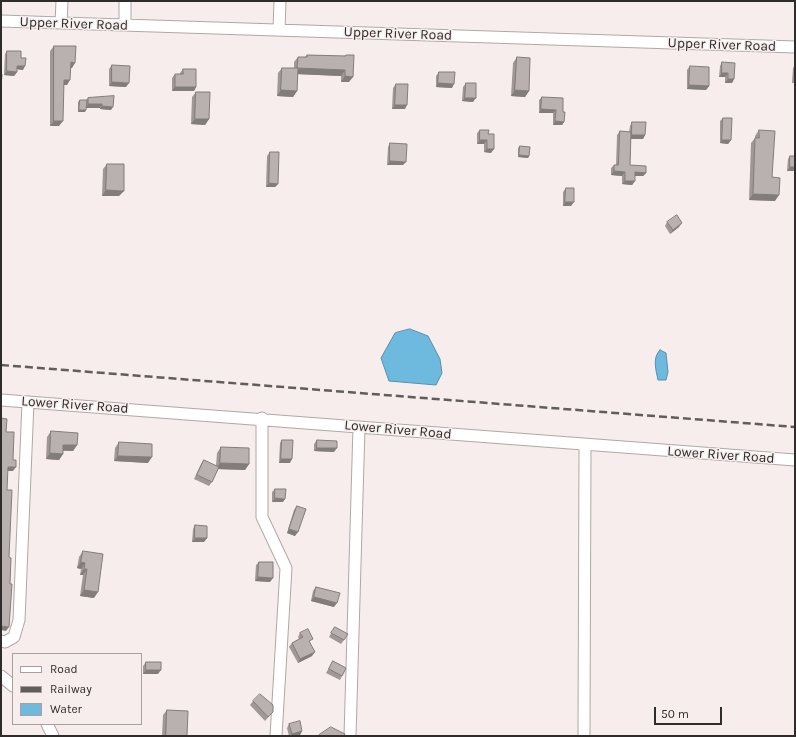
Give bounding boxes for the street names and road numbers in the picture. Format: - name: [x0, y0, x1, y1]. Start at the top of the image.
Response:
- street label: Upper River Road: [19, 14, 129, 34]
- street label: Upper River Road: [343, 24, 453, 44]
- street label: Upper River Road: [667, 35, 777, 55]
- street label: Lower River Road: [21, 393, 129, 417]
- street label: Lower River Road: [344, 417, 452, 443]
- street label: Lower River Road: [667, 443, 775, 467]

